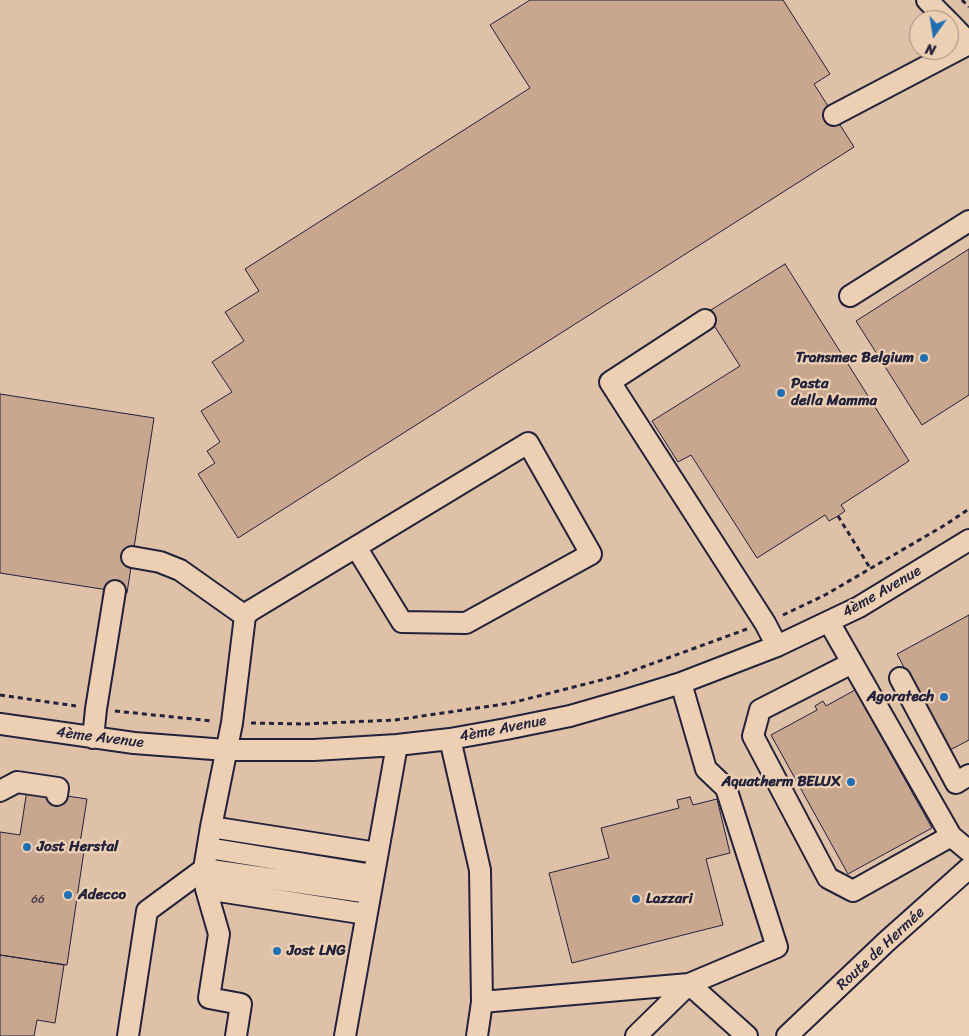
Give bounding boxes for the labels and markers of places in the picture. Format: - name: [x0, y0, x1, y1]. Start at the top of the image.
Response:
- place label: Transmec Belgium: [796, 349, 914, 367]
- marker: Transmec Belgium: [918, 352, 930, 364]
- place label: Pasta della Mamma: [791, 375, 877, 410]
- marker: Pasta della Mamma: [775, 387, 787, 399]
- place label: Agoratech: [867, 688, 934, 706]
- marker: Agoratech: [938, 691, 950, 703]
- place label: Aquatherm BELUX: [721, 773, 841, 791]
- marker: Aquatherm BELUX: [845, 776, 857, 788]
- place label: Jost Herstal: [37, 838, 118, 856]
- marker: Jost Herstal: [21, 841, 33, 853]
- place label: Adecco: [78, 886, 126, 904]
- marker: Adecco: [62, 889, 74, 901]
- place label: Lazzari: [646, 890, 693, 908]
- marker: Lazzari: [630, 893, 642, 905]
- place label: Jost LNG: [287, 942, 346, 960]
- marker: Jost LNG: [271, 945, 283, 957]

